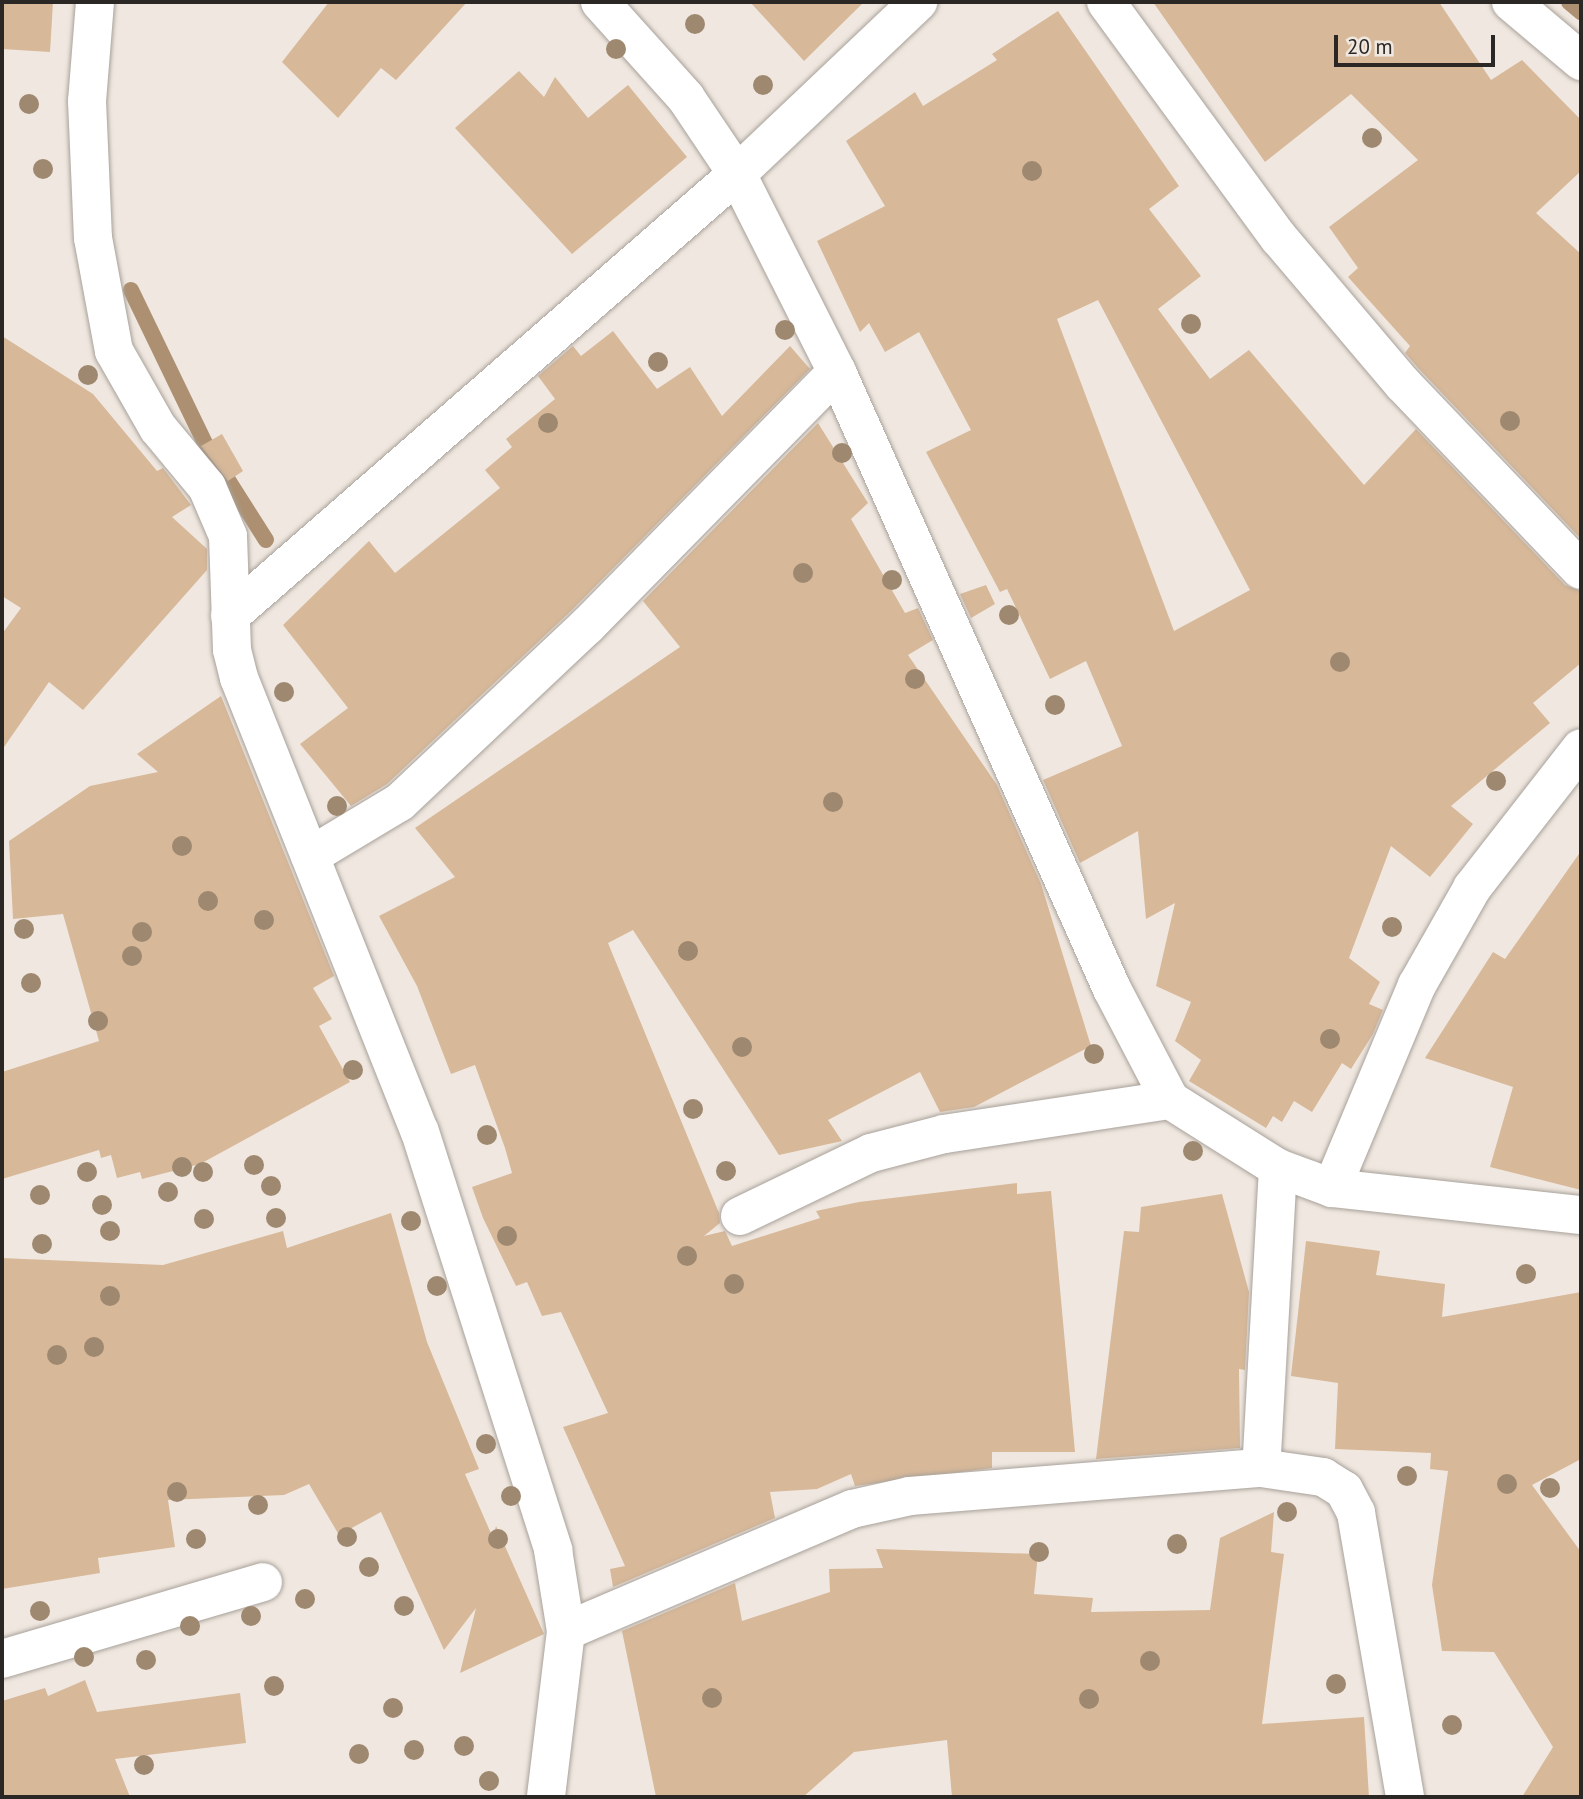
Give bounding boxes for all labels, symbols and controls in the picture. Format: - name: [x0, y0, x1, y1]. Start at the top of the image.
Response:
- scale bar: [1338, 21, 1499, 65]
- text: 20 m: [1347, 33, 1393, 60]

